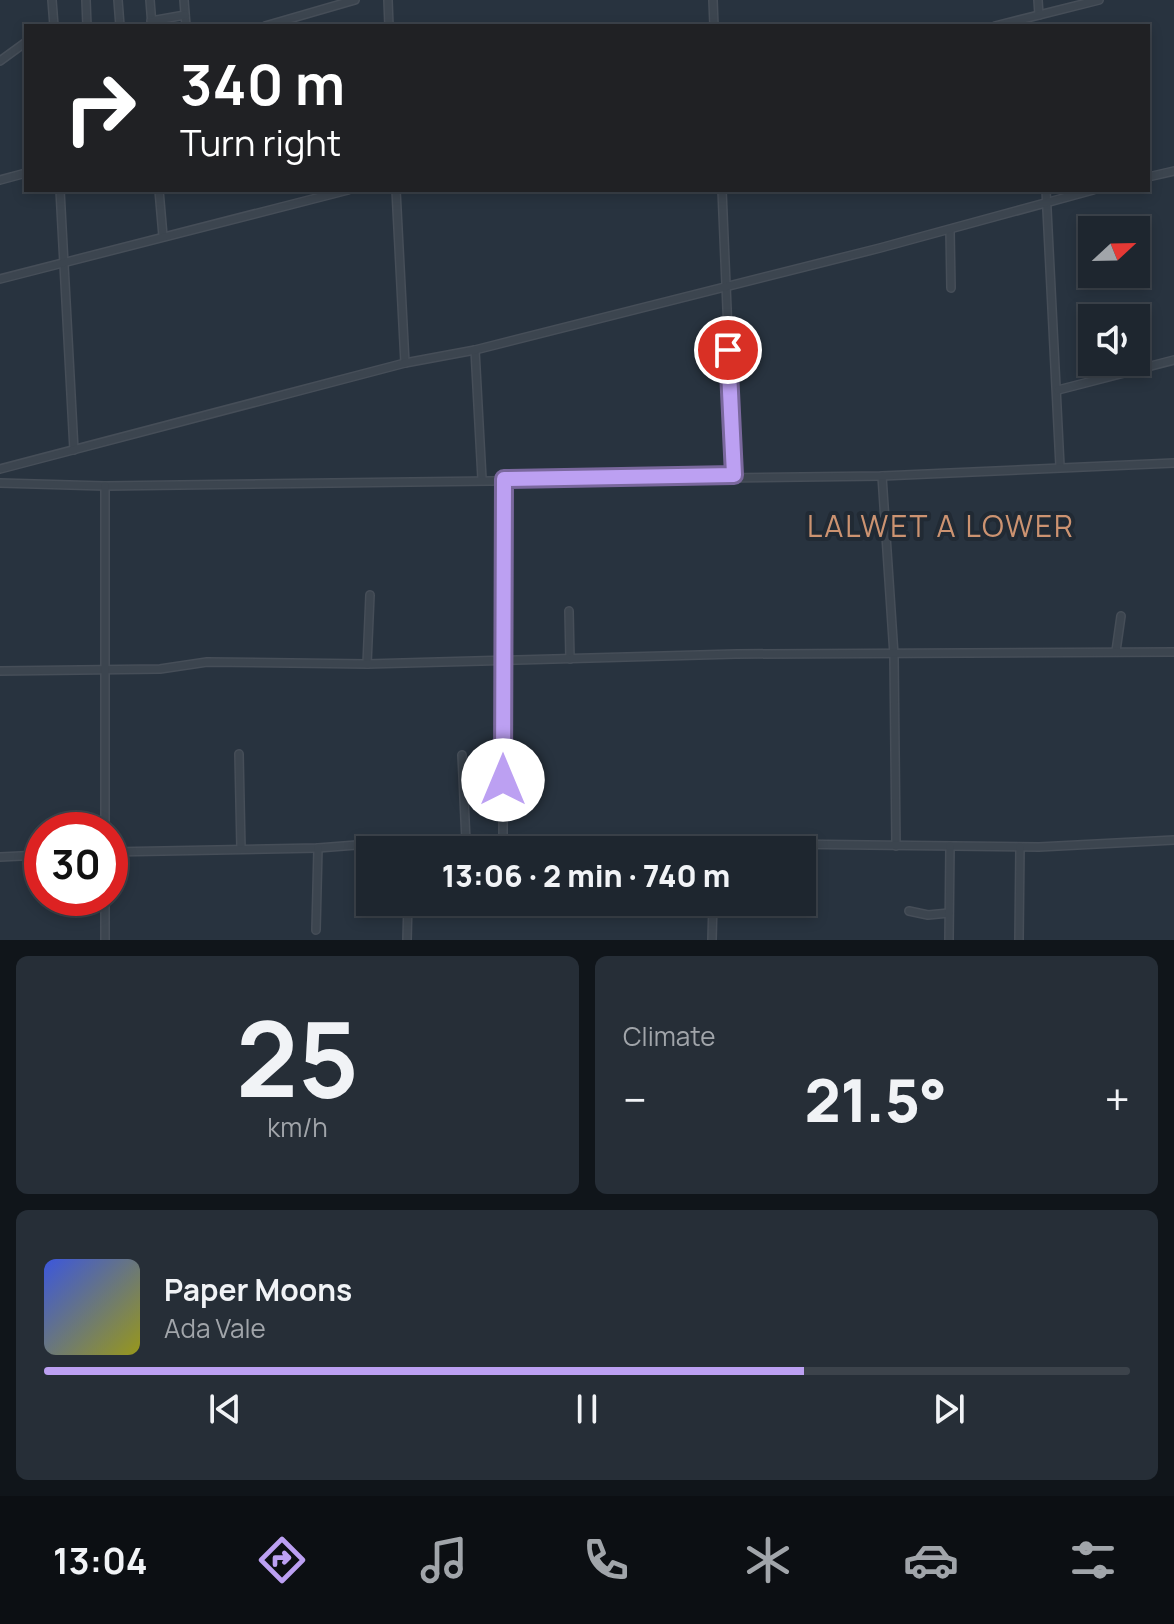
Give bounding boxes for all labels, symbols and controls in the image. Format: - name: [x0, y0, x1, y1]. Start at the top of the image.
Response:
- text: 340 m: [180, 45, 345, 122]
- icon: right: [48, 56, 152, 160]
- text: Turn right: [180, 118, 341, 167]
- north arrow: [1078, 216, 1150, 288]
- map controls: [1078, 216, 1150, 376]
- button: sound: [1078, 304, 1150, 376]
- pin: [694, 316, 762, 384]
- icon: arrive: [706, 328, 750, 372]
- district label: LALWET A LOWER: [807, 505, 1075, 546]
- position arrow: [461, 738, 545, 822]
- speed limit sign: 30: [24, 812, 128, 916]
- text: 13:06 · 2 min · 740 m: [442, 855, 730, 896]
- text: 25: [236, 986, 359, 1128]
- text: Climate: [623, 1018, 715, 1054]
- text: 21.5°: [804, 1058, 947, 1140]
- text: −: [623, 1069, 647, 1129]
- text: +: [1105, 1069, 1130, 1129]
- text: km/h: [267, 1109, 328, 1145]
- text: Paper Moons: [164, 1269, 352, 1310]
- text: Ada Vale: [164, 1310, 266, 1346]
- icon: previous: [203, 1387, 247, 1431]
- icon: pause: [565, 1387, 609, 1431]
- icon: next: [927, 1387, 971, 1431]
- icon: directions: [254, 1532, 310, 1588]
- icon: music: [416, 1532, 472, 1588]
- icon: phone: [578, 1532, 634, 1588]
- icon: climate: [740, 1532, 796, 1588]
- icon: car: [903, 1532, 959, 1588]
- icon: filters: [1065, 1532, 1121, 1588]
- text: 13:04: [53, 1536, 148, 1585]

